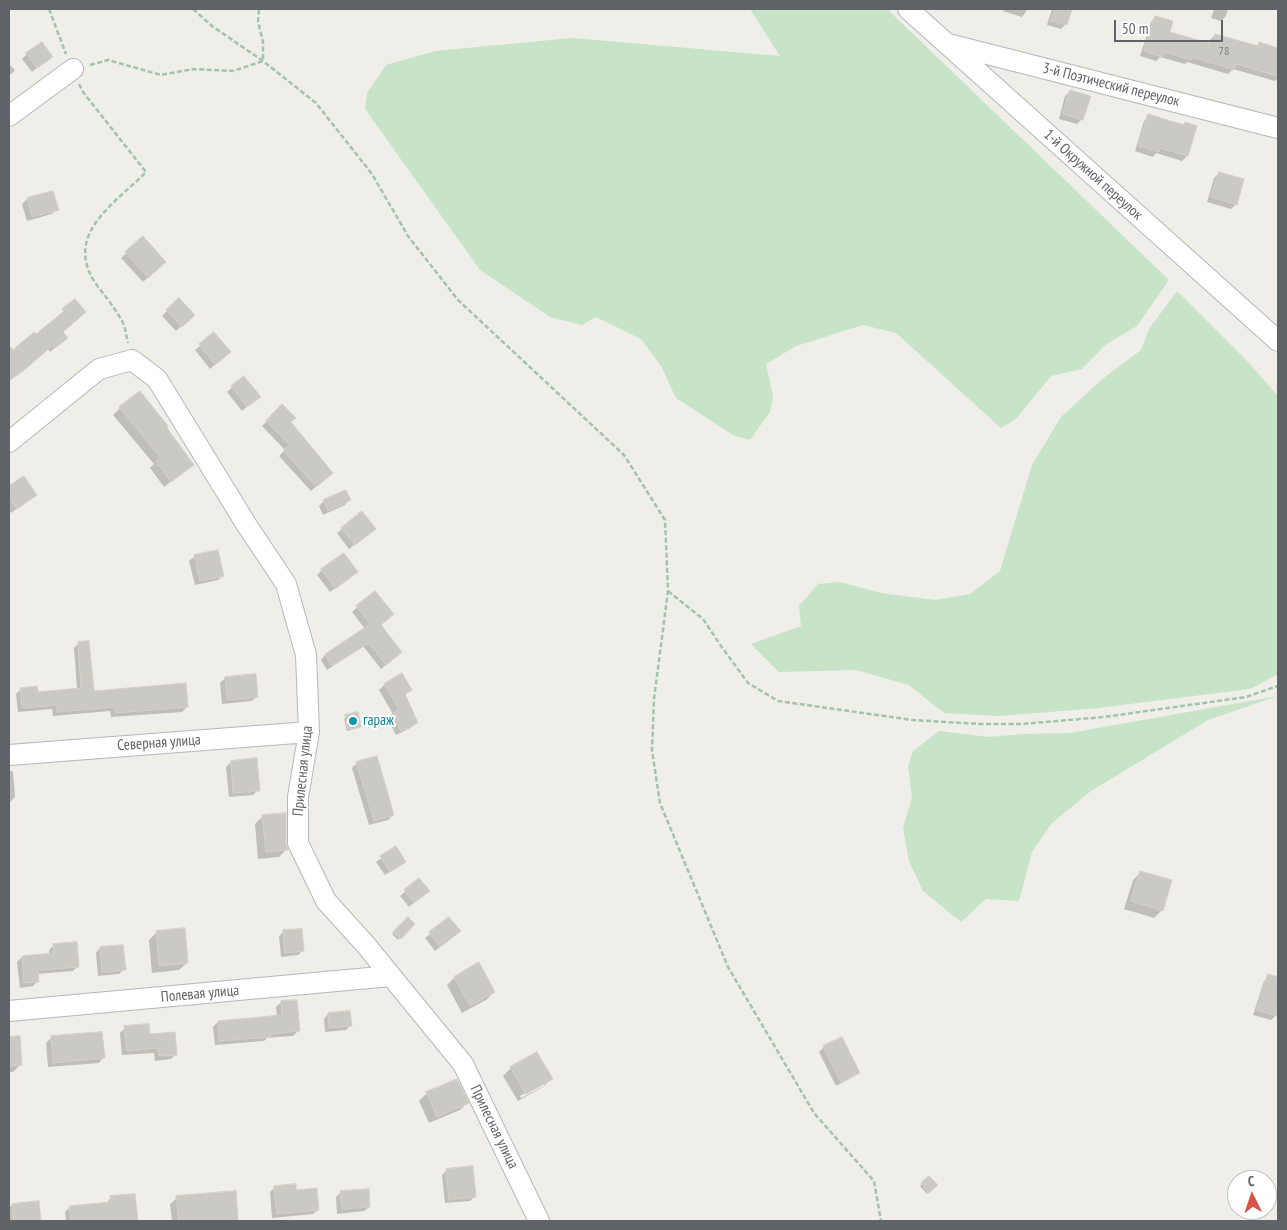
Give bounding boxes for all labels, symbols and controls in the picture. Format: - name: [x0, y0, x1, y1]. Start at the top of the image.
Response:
- scale bar: [1117, 10, 1226, 42]
- text: 50 m: [1122, 19, 1148, 38]
- house number: 78: [1219, 45, 1229, 59]
- street label: 3-й Поэтический переулок: [1041, 59, 1181, 111]
- street label: 1-й Окружной переулок: [1040, 126, 1146, 224]
- place label: гараж: [363, 712, 394, 730]
- marker: гараж: [347, 715, 359, 727]
- street label: Прилесная улица: [289, 725, 317, 817]
- street label: Северная улица: [117, 731, 201, 755]
- street label: Полевая улица: [160, 982, 240, 1006]
- street label: Прилесная улица: [466, 1082, 522, 1172]
- north arrow: [1227, 1170, 1277, 1220]
- text: С: [1247, 1172, 1255, 1190]

